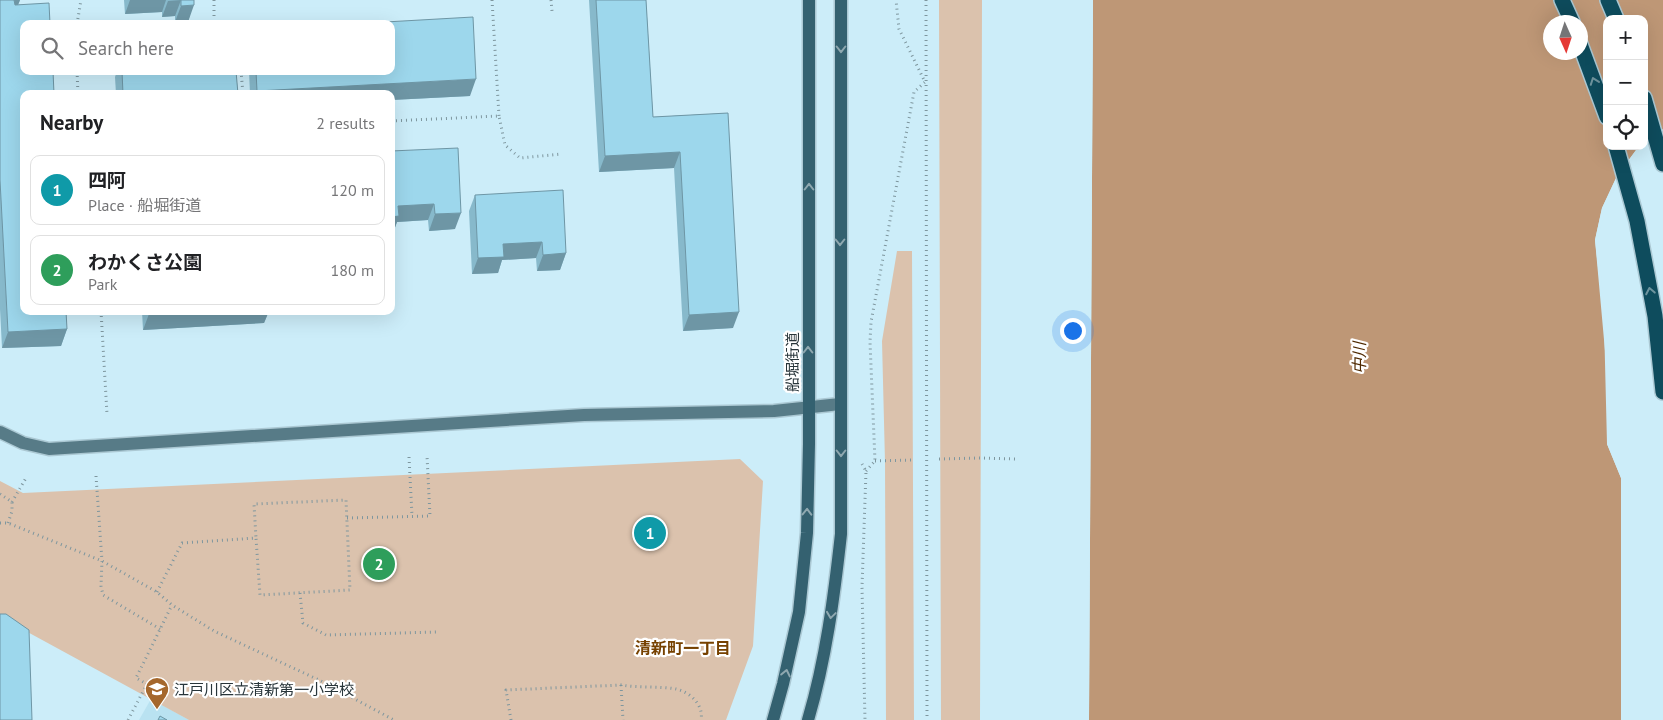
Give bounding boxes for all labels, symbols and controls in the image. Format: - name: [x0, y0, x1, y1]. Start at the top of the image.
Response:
- north arrow: [1543, 15, 1588, 60]
- map controls: [1603, 15, 1648, 150]
- button: +: [1603, 15, 1648, 60]
- search box: [20, 20, 395, 75]
- icon: search: [38, 34, 66, 62]
- text: Search here: [78, 36, 174, 60]
- one-way arrow: [836, 45, 846, 53]
- button: −: [1603, 60, 1648, 105]
- one-way arrow: [1590, 77, 1600, 85]
- button: locate: [1603, 105, 1648, 150]
- text: Nearby: [40, 109, 103, 136]
- text: 2 results: [316, 113, 375, 133]
- text: 四阿: [88, 168, 126, 192]
- text: 1: [52, 180, 62, 200]
- text: 120 m: [331, 180, 374, 200]
- one-way arrow: [804, 183, 814, 191]
- text: Place · 船堀街道: [88, 195, 201, 215]
- one-way arrow: [835, 239, 845, 247]
- text: わかくさ公園: [88, 250, 202, 274]
- text: 2: [52, 260, 62, 280]
- text: 180 m: [331, 260, 374, 280]
- text: Park: [88, 274, 117, 294]
- one-way arrow: [1645, 287, 1656, 296]
- your location: [1060, 318, 1086, 344]
- street label: 船堀街道: [783, 332, 802, 392]
- water label: 中川: [1349, 340, 1369, 374]
- one-way arrow: [803, 346, 813, 354]
- one-way arrow: [836, 450, 846, 457]
- one-way arrow: [802, 508, 812, 516]
- pin: 1: [634, 514, 666, 552]
- pin: 2: [363, 545, 395, 583]
- one-way arrow: [827, 610, 837, 619]
- district label: 清新町一丁目: [635, 638, 731, 658]
- one-way arrow: [780, 669, 791, 678]
- school or university icon: 江戸川区立清新第一小学校: [144, 676, 170, 710]
- place label: 江戸川区立清新第一小学校: [174, 680, 354, 699]

